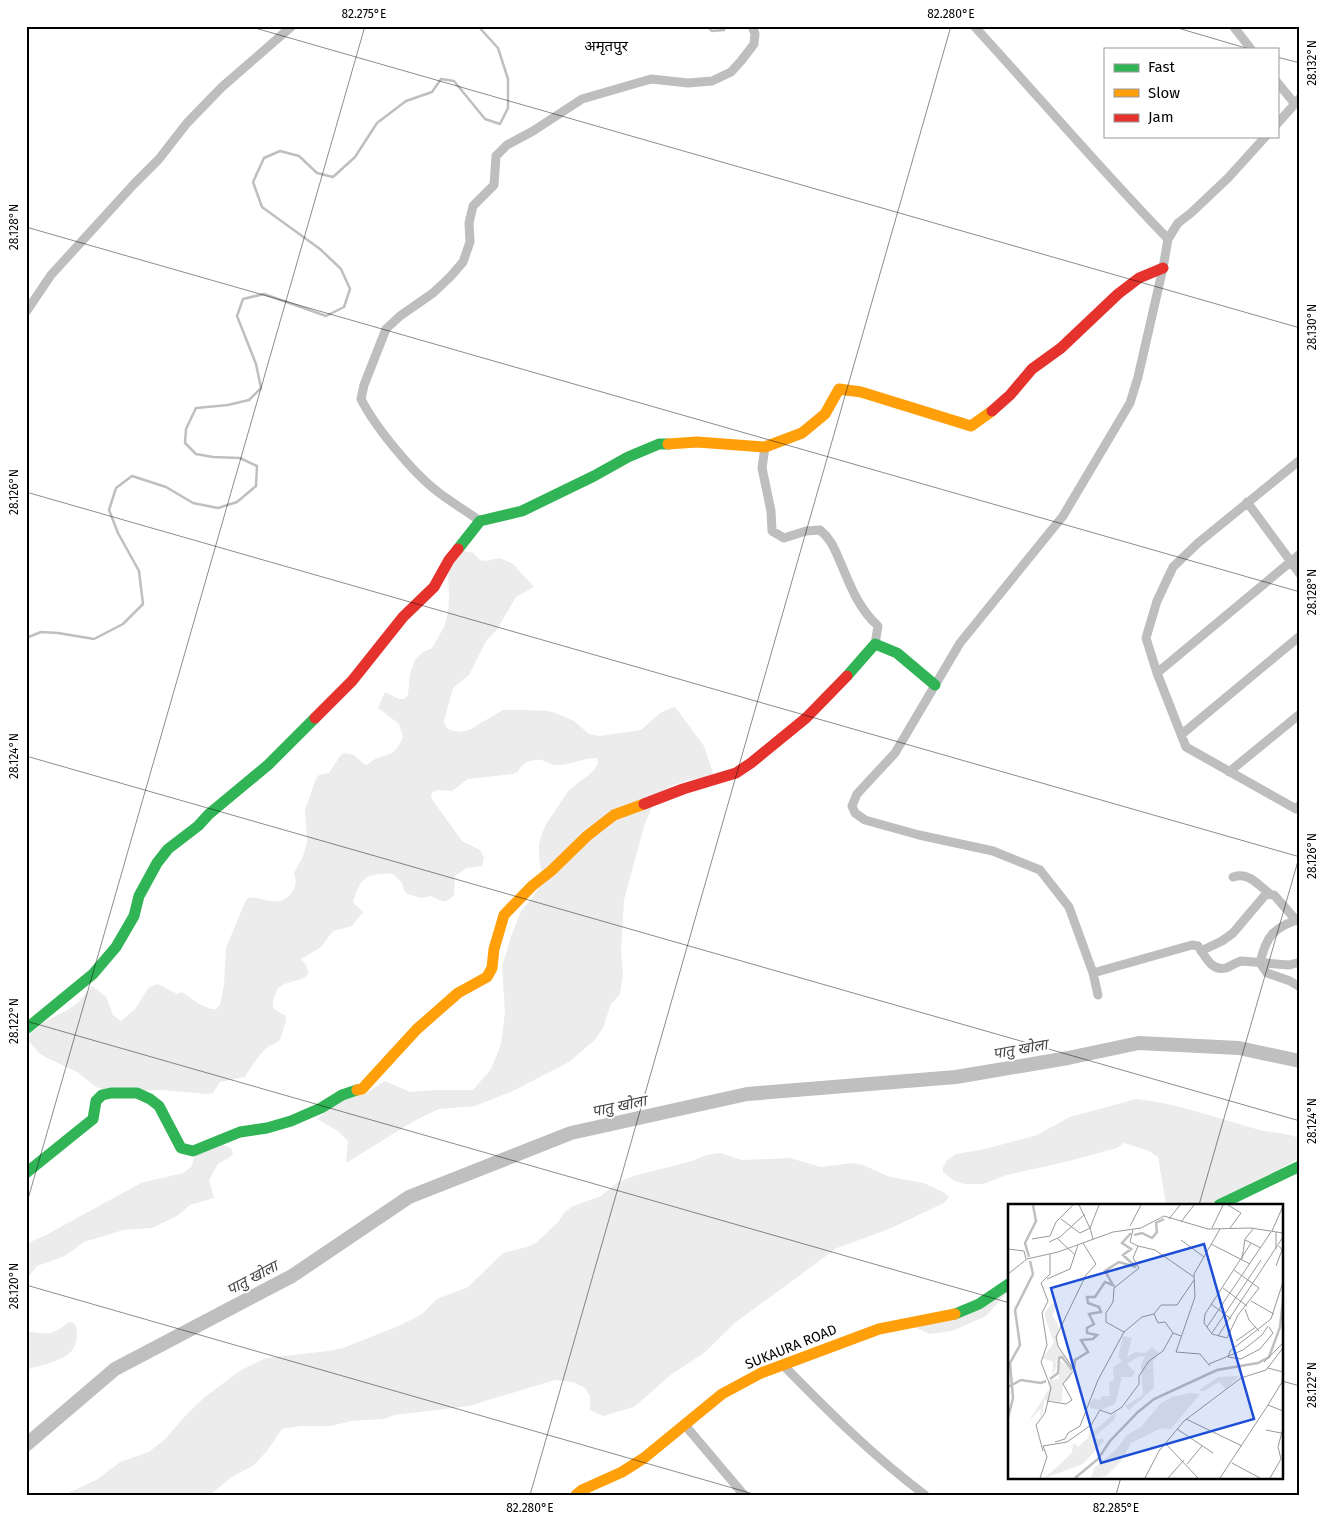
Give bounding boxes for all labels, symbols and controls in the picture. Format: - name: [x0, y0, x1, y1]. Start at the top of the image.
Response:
- text: 82.275°E: [342, 7, 386, 21]
- text: 82.280°E: [927, 7, 975, 21]
- district label: अमृतपुर: [584, 37, 629, 56]
- text: 28.132°N: [1305, 40, 1319, 86]
- legend: [1104, 48, 1278, 138]
- text: Fast: [1148, 58, 1175, 76]
- text: Slow: [1148, 84, 1180, 102]
- text: Jam: [1148, 108, 1174, 126]
- text: 28.128°N: [7, 204, 21, 250]
- text: 28.130°N: [1305, 304, 1319, 350]
- text: 28.126°N: [7, 469, 21, 515]
- text: 28.128°N: [1305, 569, 1319, 615]
- text: 28.124°N: [7, 733, 21, 779]
- text: 28.126°N: [1305, 833, 1319, 879]
- text: 28.122°N: [7, 998, 21, 1044]
- water label: पातु खोला: [991, 1035, 1052, 1064]
- water label: पातु खोला: [590, 1091, 651, 1122]
- text: 28.124°N: [1305, 1098, 1319, 1144]
- inset map: [1008, 1204, 1284, 1478]
- water label: पातु खोला: [223, 1256, 284, 1300]
- text: 28.120°N: [7, 1263, 21, 1309]
- street label: SUKAURA ROAD: [743, 1321, 839, 1373]
- text: 28.122°N: [1305, 1362, 1319, 1408]
- text: 82.280°E: [506, 1501, 554, 1515]
- text: 82.285°E: [1093, 1501, 1139, 1515]

